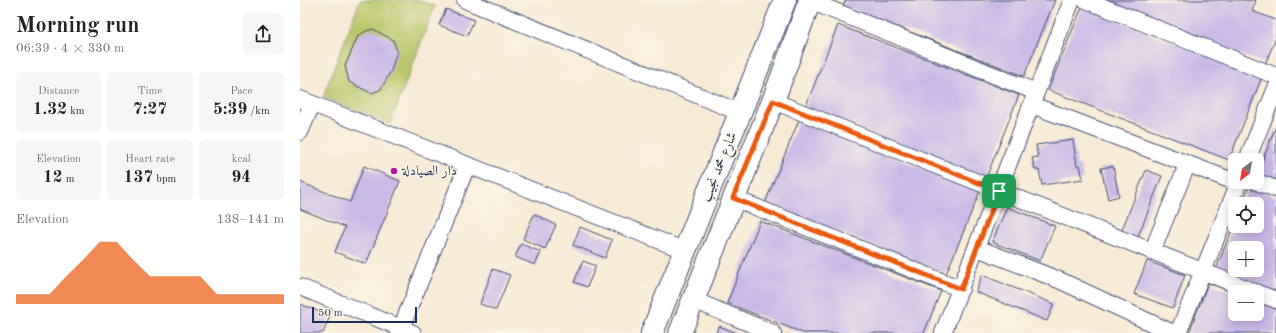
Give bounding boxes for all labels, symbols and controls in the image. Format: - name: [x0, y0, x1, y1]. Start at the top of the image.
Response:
- button: share: [242, 13, 284, 55]
- text: Morning run: [16, 15, 139, 37]
- text: 06:39 · 4 × 330 m: [16, 42, 124, 55]
- text: Distance: [38, 86, 79, 97]
- text: Time: [138, 86, 162, 97]
- text: Pace: [230, 86, 252, 97]
- text: 1.32: [33, 101, 67, 118]
- text: 7:27: [133, 101, 167, 118]
- text: 5:39: [213, 101, 247, 118]
- text: km: [67, 106, 85, 117]
- text: /km: [247, 106, 270, 117]
- street label: شارع محمد نجيب: [699, 130, 743, 205]
- north arrow: [1228, 153, 1264, 189]
- map controls: [1228, 153, 1264, 321]
- text: Elevation: [36, 154, 81, 165]
- text: Heart rate: [125, 154, 175, 165]
- text: kcal: [232, 154, 251, 165]
- place label: دار الصيادلة: [401, 164, 457, 179]
- marker: دار الصيادلة: [389, 166, 399, 176]
- text: 12: [43, 169, 63, 186]
- text: 137: [124, 169, 153, 186]
- text: 94: [231, 169, 251, 186]
- text: m: [63, 174, 74, 185]
- text: bpm: [153, 174, 176, 185]
- pin: [982, 174, 1016, 208]
- icon: arrive: [988, 180, 1010, 202]
- button: locate: [1228, 197, 1264, 233]
- text: Elevation: [16, 213, 69, 226]
- text: 138–141 m: [217, 213, 284, 226]
- button: +: [1228, 241, 1264, 277]
- button: −: [1228, 285, 1264, 321]
- scale bar: [312, 305, 417, 324]
- text: 50 m: [318, 308, 343, 319]

